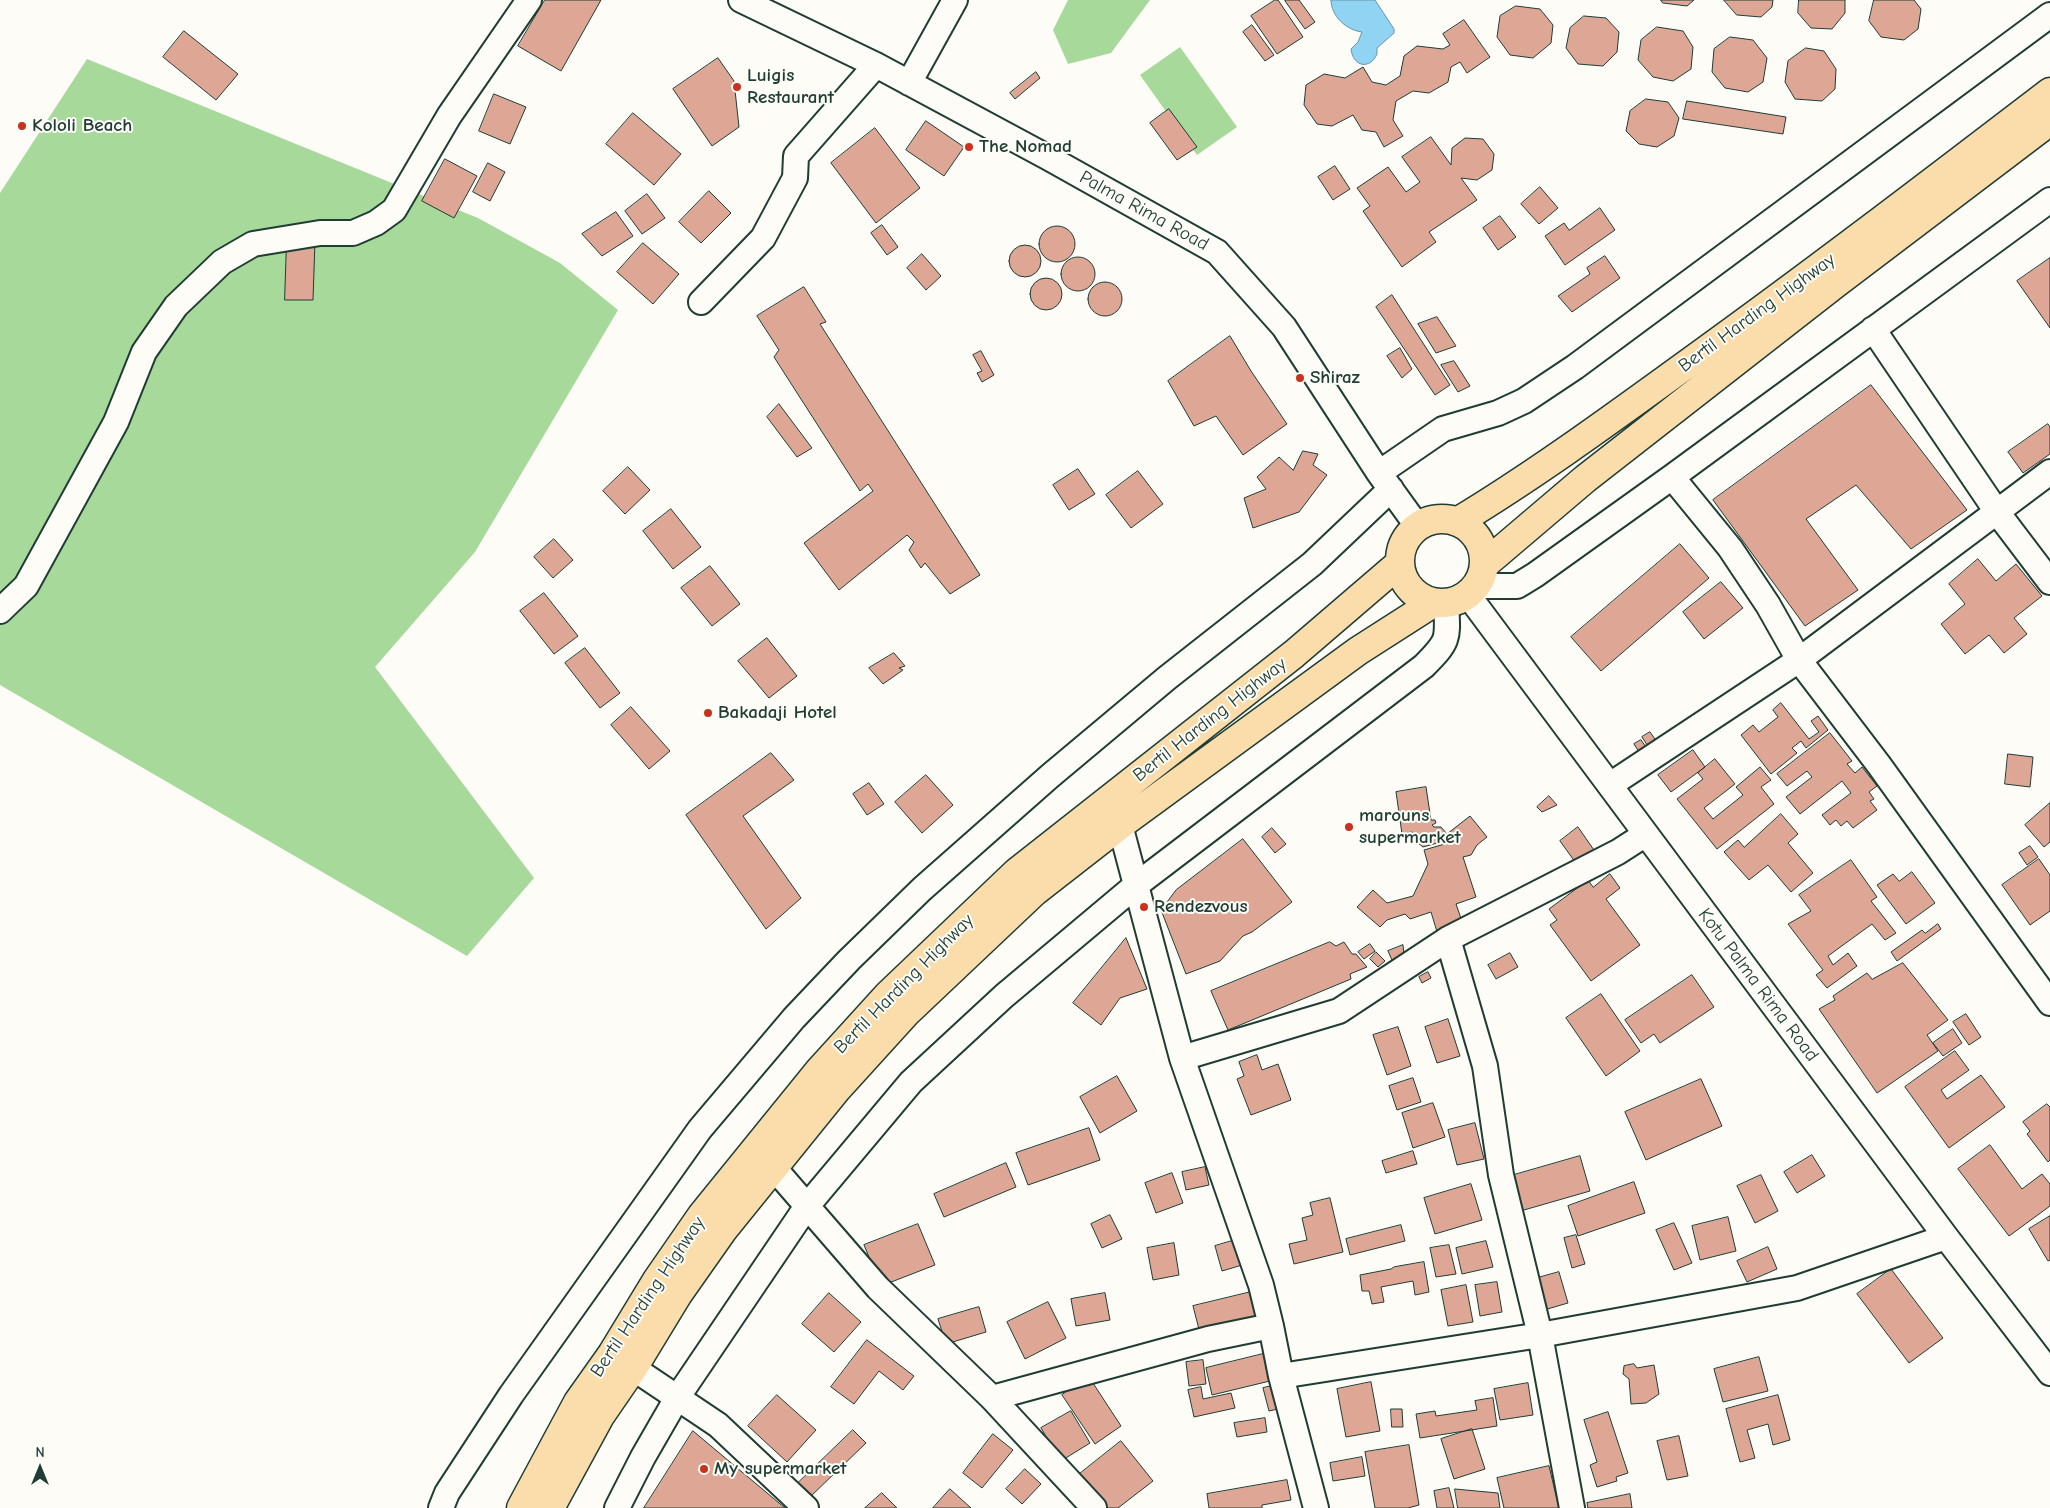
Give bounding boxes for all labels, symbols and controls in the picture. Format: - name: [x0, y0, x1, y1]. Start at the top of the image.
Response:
- place label: Luigis Restaurant: [747, 65, 834, 109]
- marker: Luigis Restaurant: [731, 81, 743, 93]
- place label: Kololi Beach: [32, 115, 132, 137]
- marker: Kololi Beach: [16, 120, 28, 132]
- place label: The Nomad: [979, 136, 1072, 158]
- marker: The Nomad: [963, 141, 975, 153]
- street label: Palma Rima Road: [1075, 166, 1213, 256]
- street label: Bertil Harding Highway: [1674, 248, 1840, 378]
- place label: Shiraz: [1310, 367, 1360, 389]
- marker: Shiraz: [1294, 372, 1306, 384]
- street label: Bertil Harding Highway: [1129, 653, 1291, 787]
- place label: Bakadaji Hotel: [718, 702, 837, 724]
- marker: Bakadaji Hotel: [702, 707, 714, 719]
- place label: marouns supermarket: [1359, 805, 1461, 849]
- marker: marouns supermarket: [1343, 821, 1355, 833]
- place label: Rendezvous: [1154, 896, 1248, 918]
- marker: Rendezvous: [1138, 901, 1150, 913]
- street label: Kotu Palma Rima Road: [1693, 904, 1823, 1066]
- street label: Bertil Harding Highway: [829, 909, 979, 1059]
- street label: Bertil Harding Highway: [586, 1212, 710, 1382]
- north arrow: [15, 1443, 65, 1493]
- text: N: [35, 1444, 45, 1461]
- place label: My supermarket: [714, 1458, 847, 1480]
- marker: My supermarket: [698, 1463, 710, 1475]

